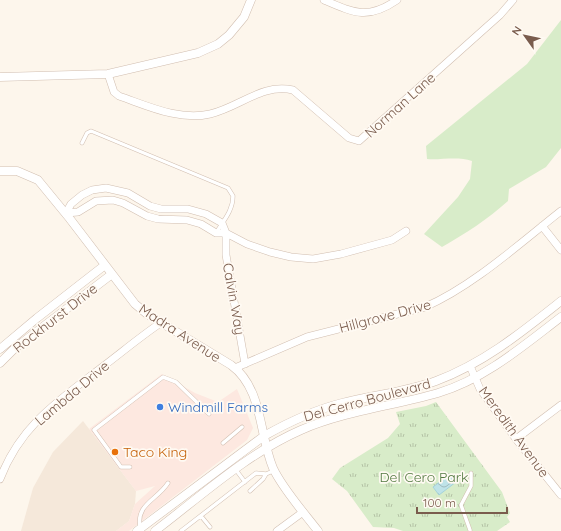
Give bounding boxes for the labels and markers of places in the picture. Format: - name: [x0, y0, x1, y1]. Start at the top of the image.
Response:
- place label: Windmill Farms: [168, 398, 268, 416]
- marker: Windmill Farms: [155, 402, 165, 412]
- place label: Taco King: [123, 443, 187, 461]
- marker: Taco King: [110, 447, 120, 457]

